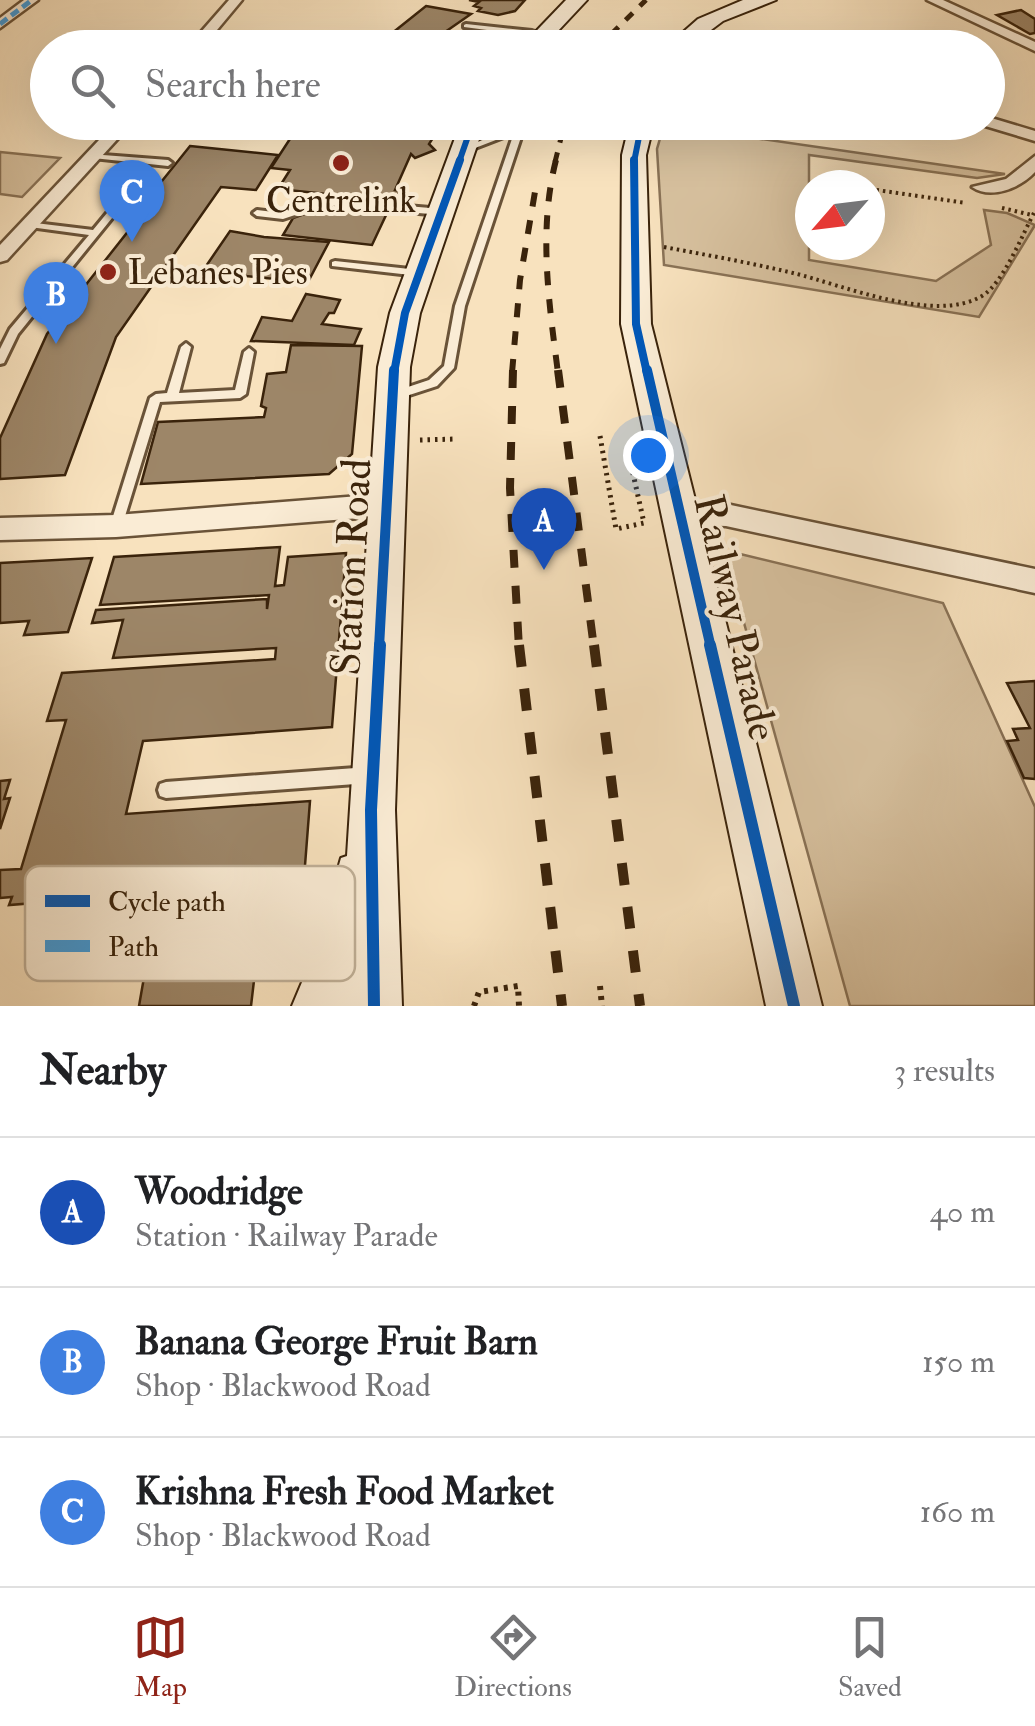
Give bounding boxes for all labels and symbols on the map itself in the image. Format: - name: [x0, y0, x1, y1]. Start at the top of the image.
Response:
- marker: Centrelink: [330, 152, 352, 174]
- pin: C: [100, 160, 164, 242]
- north arrow: [795, 170, 885, 260]
- place label: Centrelink: [266, 179, 416, 223]
- place label: Lebanes Pies: [128, 251, 308, 295]
- marker: Lebanes Pies: [97, 261, 119, 283]
- pin: B: [23, 262, 88, 344]
- your location: [623, 430, 674, 481]
- street label: Station Road: [320, 457, 384, 677]
- pin: A: [512, 488, 576, 570]
- street label: Railway Parade: [682, 489, 789, 746]
- legend: [25, 866, 355, 981]
- text: Cycle path: [108, 885, 226, 920]
- text: Path: [108, 930, 159, 965]

